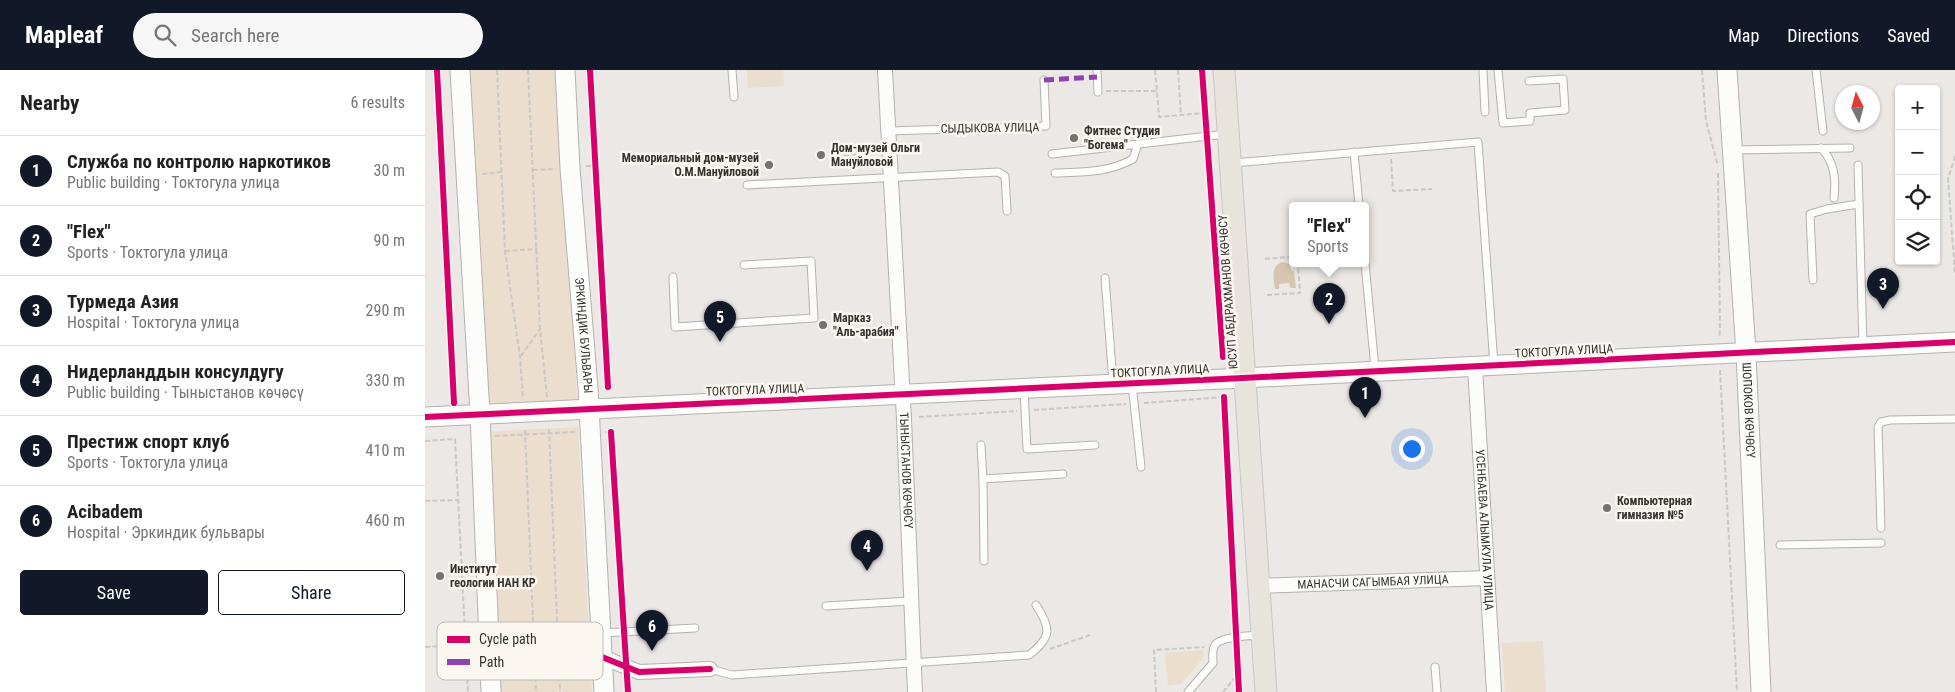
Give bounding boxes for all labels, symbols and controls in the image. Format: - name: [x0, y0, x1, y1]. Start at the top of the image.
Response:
- search box: [133, 13, 483, 58]
- text: Mapleaf: [25, 21, 103, 49]
- icon: search: [151, 21, 179, 49]
- text: Search here: [191, 24, 279, 47]
- text: Map: [1728, 25, 1759, 46]
- text: Directions: [1787, 25, 1859, 46]
- text: Saved: [1887, 25, 1930, 46]
- north arrow: [1835, 85, 1880, 130]
- map controls: [1895, 85, 1940, 265]
- button: +: [1895, 85, 1940, 130]
- text: Nearby: [20, 91, 79, 115]
- text: 6 results: [350, 93, 405, 112]
- street label: СЫДЫКОВА УЛИЦА: [941, 120, 1040, 136]
- place label: Фитнес Студия "Богема": [1084, 124, 1160, 152]
- button: −: [1895, 130, 1940, 175]
- marker: Фитнес Студия "Богема": [1068, 132, 1080, 144]
- place label: Дом-музей Ольги Мануйловой: [831, 141, 920, 169]
- marker: Дом-музей Ольги Мануйловой: [815, 149, 827, 161]
- text: Служба по контролю наркотиков: [67, 150, 331, 173]
- place label: Мемориальный дом-музей О.М.Мануйловой: [622, 151, 759, 179]
- marker: Мемориальный дом-музей О.М.Мануйловой: [763, 159, 775, 171]
- text: 1: [32, 161, 40, 180]
- text: 30 m: [373, 161, 405, 180]
- text: Public building · Токтогула улица: [67, 173, 280, 192]
- button: locate: [1895, 175, 1940, 220]
- popup: [1289, 202, 1369, 267]
- street label: ЮСУП АБДРАХМАНОВ КӨЧӨСҮ: [1216, 214, 1240, 370]
- text: "Flex": [1307, 214, 1351, 237]
- text: "Flex": [67, 220, 111, 243]
- button: layers: [1895, 220, 1940, 265]
- text: 2: [32, 231, 40, 250]
- text: 90 m: [373, 231, 405, 250]
- text: Sports: [1307, 237, 1349, 256]
- text: Sports · Токтогула улица: [67, 243, 228, 262]
- pin: 3: [1867, 268, 1899, 309]
- street label: ЭРКИНДИК БУЛЬВАРЫ: [572, 277, 595, 394]
- pin: 2: [1313, 283, 1345, 324]
- text: Турмеда Азия: [67, 290, 179, 313]
- text: 3: [32, 301, 40, 320]
- text: 290 m: [366, 301, 405, 320]
- pin: 5: [704, 301, 736, 342]
- place label: Марказ "Аль-арабия": [833, 311, 899, 339]
- text: Hospital · Токтогула улица: [67, 313, 239, 332]
- marker: Марказ "Аль-арабия": [817, 319, 829, 331]
- street label: ТОКТОГУЛА УЛИЦА: [1515, 341, 1614, 361]
- text: Нидерланддын консулдугу: [67, 360, 284, 383]
- street label: ТОКТОГУЛА УЛИЦА: [1111, 361, 1210, 381]
- street label: ШОПОКОВ КӨЧӨСҮ: [1739, 362, 1758, 459]
- text: 4: [32, 371, 40, 390]
- text: 330 m: [366, 371, 405, 390]
- pin: 1: [1349, 377, 1381, 418]
- street label: ТОКТОГУЛА УЛИЦА: [706, 381, 804, 399]
- text: Public building · Тыныстанов көчөсү: [67, 383, 304, 402]
- street label: ТЫНЫСТАНОВ КӨЧӨСҮ: [897, 412, 915, 530]
- text: Престиж спорт клуб: [67, 430, 229, 453]
- your location: [1399, 436, 1425, 462]
- text: 5: [32, 441, 40, 460]
- text: 410 m: [366, 441, 405, 460]
- street label: УСЕНБАЕВА АЛЫМКУЛА УЛИЦА: [1473, 449, 1496, 611]
- text: Sports · Токтогула улица: [67, 453, 228, 472]
- place label: Компьютерная гимназия №5: [1617, 494, 1692, 522]
- text: Acibadem: [67, 500, 143, 523]
- marker: Компьютерная гимназия №5: [1601, 502, 1613, 514]
- text: 6: [32, 511, 40, 530]
- text: 460 m: [366, 511, 405, 530]
- text: Hospital · Эркиндик бульвары: [67, 523, 265, 542]
- pin: 4: [851, 530, 883, 571]
- place label: Институт геологии НАН КР: [450, 562, 536, 590]
- button: Save: [20, 570, 208, 615]
- button: Share: [218, 570, 405, 615]
- marker: Институт геологии НАН КР: [434, 570, 446, 582]
- street label: МАНАСЧИ САГЫМБАЯ УЛИЦА: [1297, 572, 1449, 592]
- pin: 6: [636, 610, 668, 651]
- legend: [437, 622, 603, 680]
- text: Cycle path: [479, 631, 537, 647]
- text: Path: [479, 654, 504, 670]

